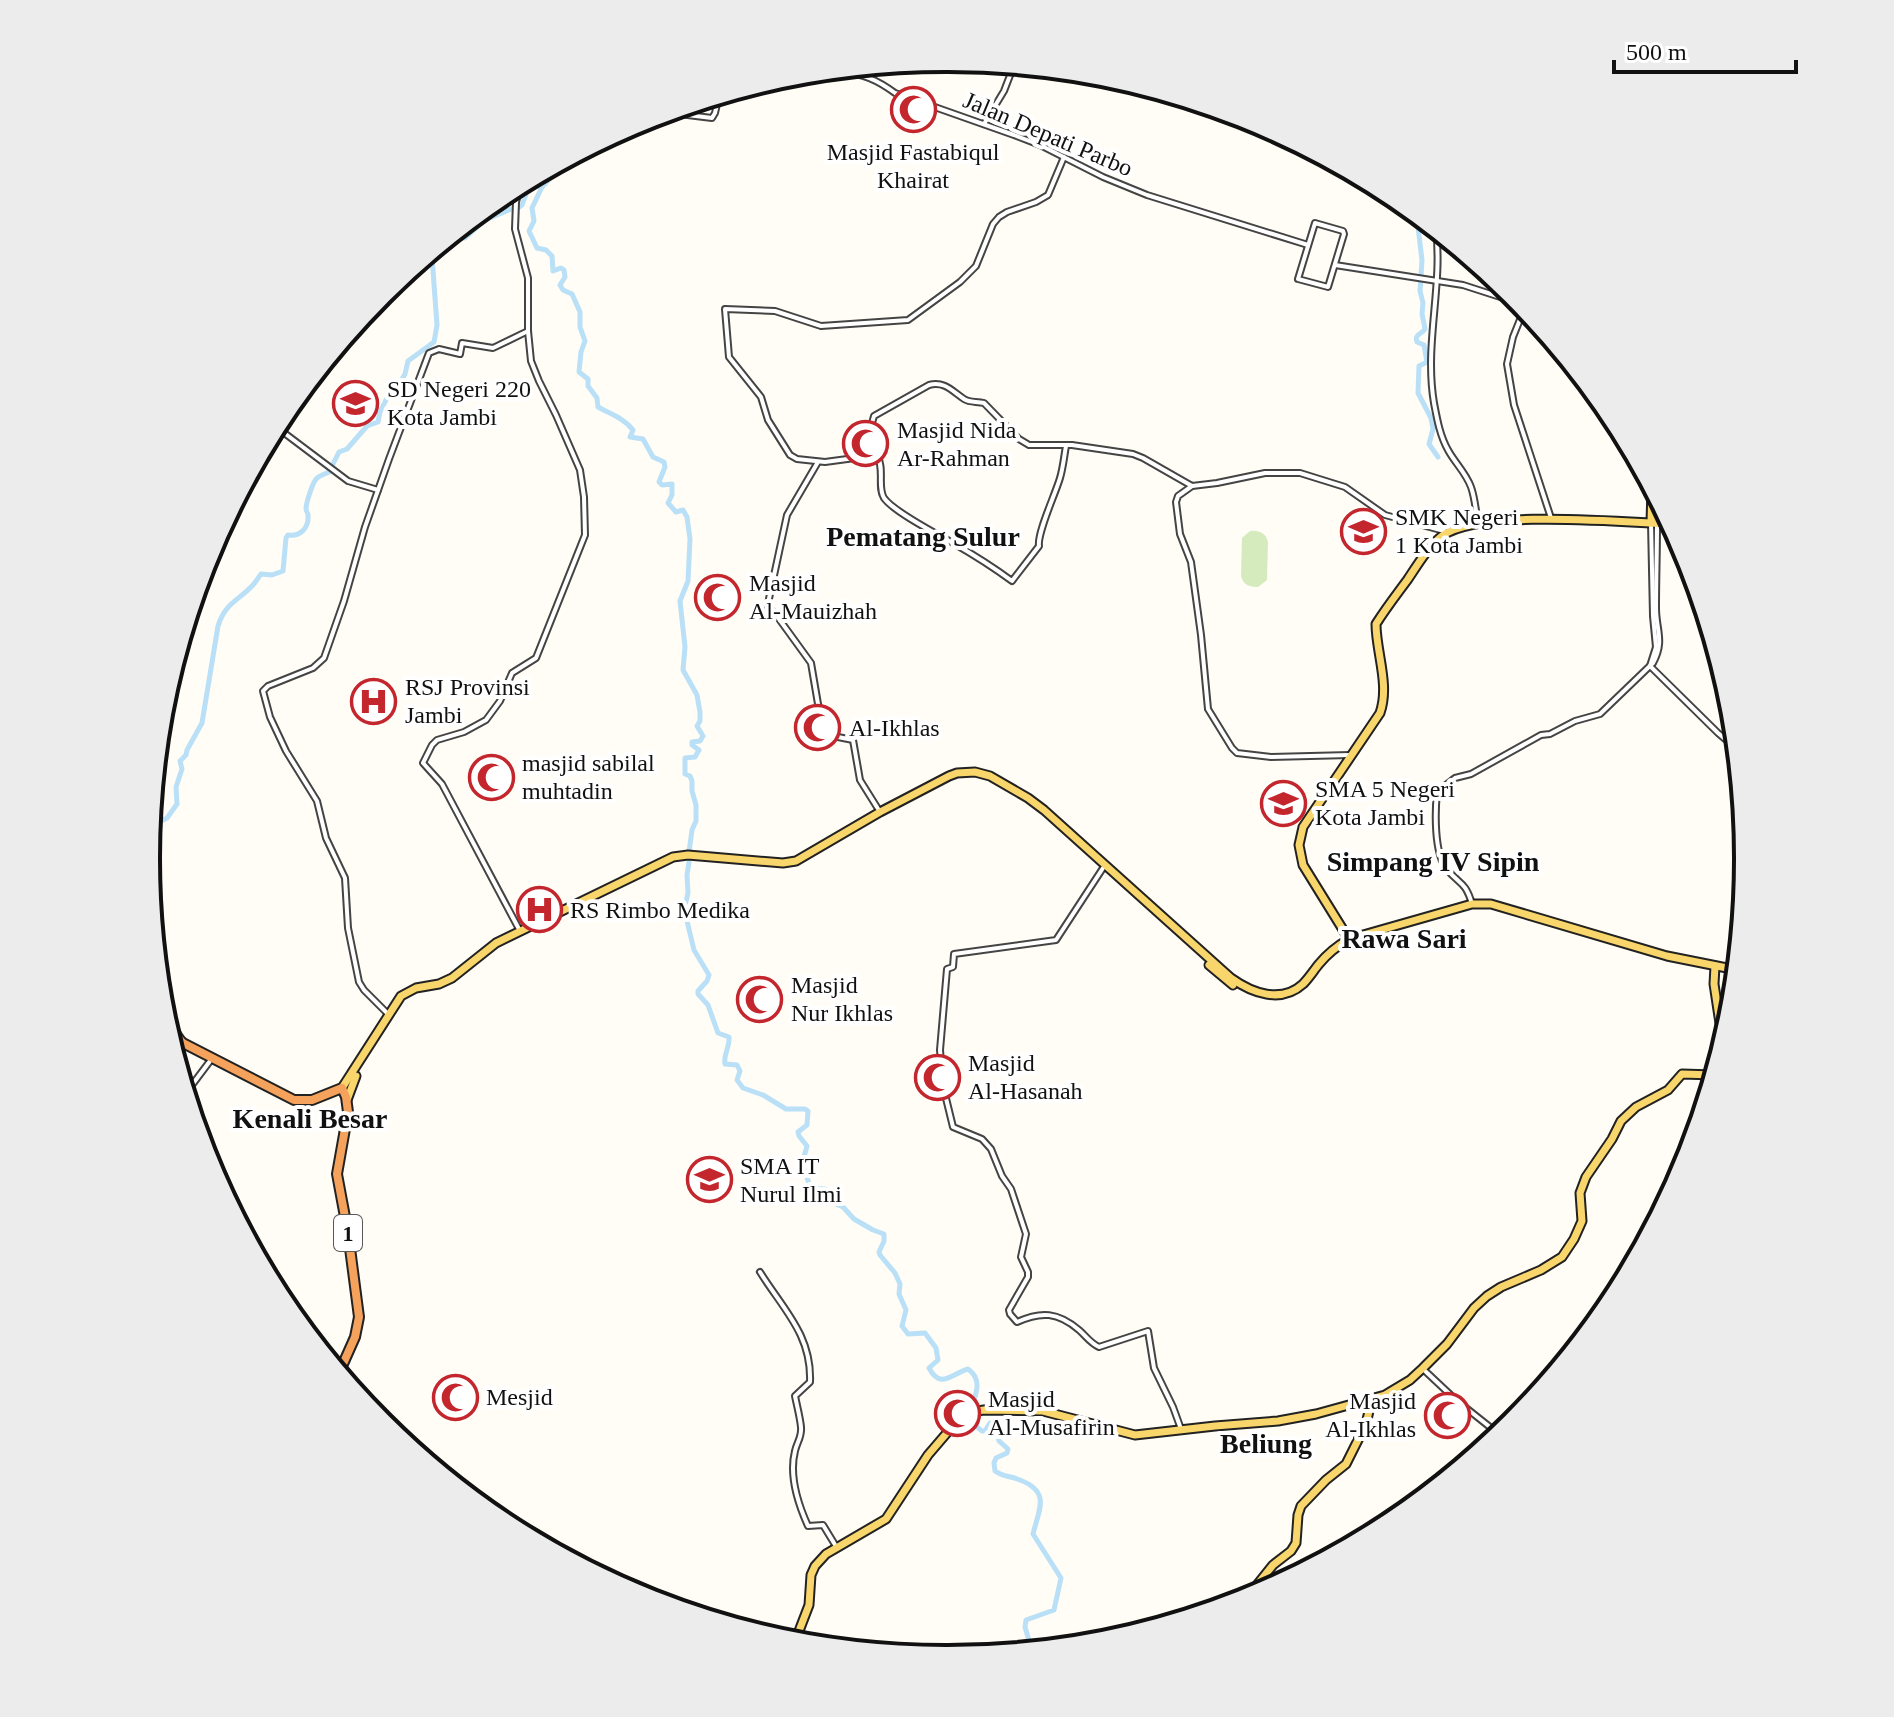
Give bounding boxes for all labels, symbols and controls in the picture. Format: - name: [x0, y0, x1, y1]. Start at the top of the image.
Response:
- scale bar: [1614, 24, 1796, 74]
- text: 500 m: [1626, 39, 1687, 65]
- mosque icon: Masjid Fastabiqul Khairat: [889, 86, 937, 134]
- street label: Jalan Depati Parbo: [959, 87, 1137, 181]
- place label: Masjid Fastabiqul Khairat: [827, 139, 1000, 193]
- place label: SD Negeri 220 Kota Jambi: [387, 376, 531, 430]
- school or university icon: SD Negeri 220 Kota Jambi: [332, 379, 380, 427]
- place label: Masjid Nida Ar-Rahman: [897, 417, 1017, 471]
- mosque icon: Masjid Nida Ar-Rahman: [842, 420, 890, 468]
- place label: SMK Negeri 1 Kota Jambi: [1395, 504, 1523, 558]
- school or university icon: SMK Negeri 1 Kota Jambi: [1340, 507, 1388, 555]
- district label: Pematang Sulur: [826, 521, 1020, 552]
- place label: Masjid Al-Mauizhah: [749, 570, 877, 624]
- mosque icon: Masjid Al-Mauizhah: [694, 573, 742, 621]
- place label: RSJ Provinsi Jambi: [405, 674, 530, 728]
- hospital icon: RSJ Provinsi Jambi: [350, 677, 398, 725]
- mosque icon: Al-Ikhlas: [794, 704, 842, 752]
- place label: Al-Ikhlas: [849, 715, 940, 741]
- place label: masjid sabilal muhtadin: [522, 750, 655, 804]
- mosque icon: masjid sabilal muhtadin: [467, 753, 515, 801]
- place label: SMA 5 Negeri Kota Jambi: [1315, 776, 1455, 830]
- school or university icon: SMA 5 Negeri Kota Jambi: [1260, 779, 1308, 827]
- district label: Simpang IV Sipin: [1327, 846, 1540, 877]
- hospital icon: RS Rimbo Medika: [515, 886, 563, 934]
- place label: RS Rimbo Medika: [570, 897, 750, 923]
- district label: Rawa Sari: [1341, 923, 1467, 954]
- place label: Masjid Nur Ikhlas: [791, 972, 893, 1026]
- mosque icon: Masjid Nur Ikhlas: [736, 975, 784, 1023]
- place label: Masjid Al-Hasanah: [968, 1050, 1083, 1104]
- mosque icon: Masjid Al-Hasanah: [913, 1053, 961, 1101]
- district label: Kenali Besar: [233, 1103, 387, 1134]
- place label: SMA IT Nurul Ilmi: [740, 1153, 842, 1207]
- school or university icon: SMA IT Nurul Ilmi: [685, 1156, 733, 1204]
- road number: 1: [334, 1215, 362, 1251]
- mosque icon: Mesjid: [431, 1373, 479, 1421]
- place label: Mesjid: [486, 1384, 553, 1410]
- place label: Masjid Al-Musafirin: [988, 1386, 1115, 1440]
- place label: Masjid Al-Ikhlas: [1325, 1388, 1416, 1442]
- mosque icon: Masjid Al-Musafirin: [933, 1389, 981, 1437]
- mosque icon: Masjid Al-Ikhlas: [1423, 1391, 1471, 1439]
- district label: Beliung: [1220, 1428, 1312, 1459]

